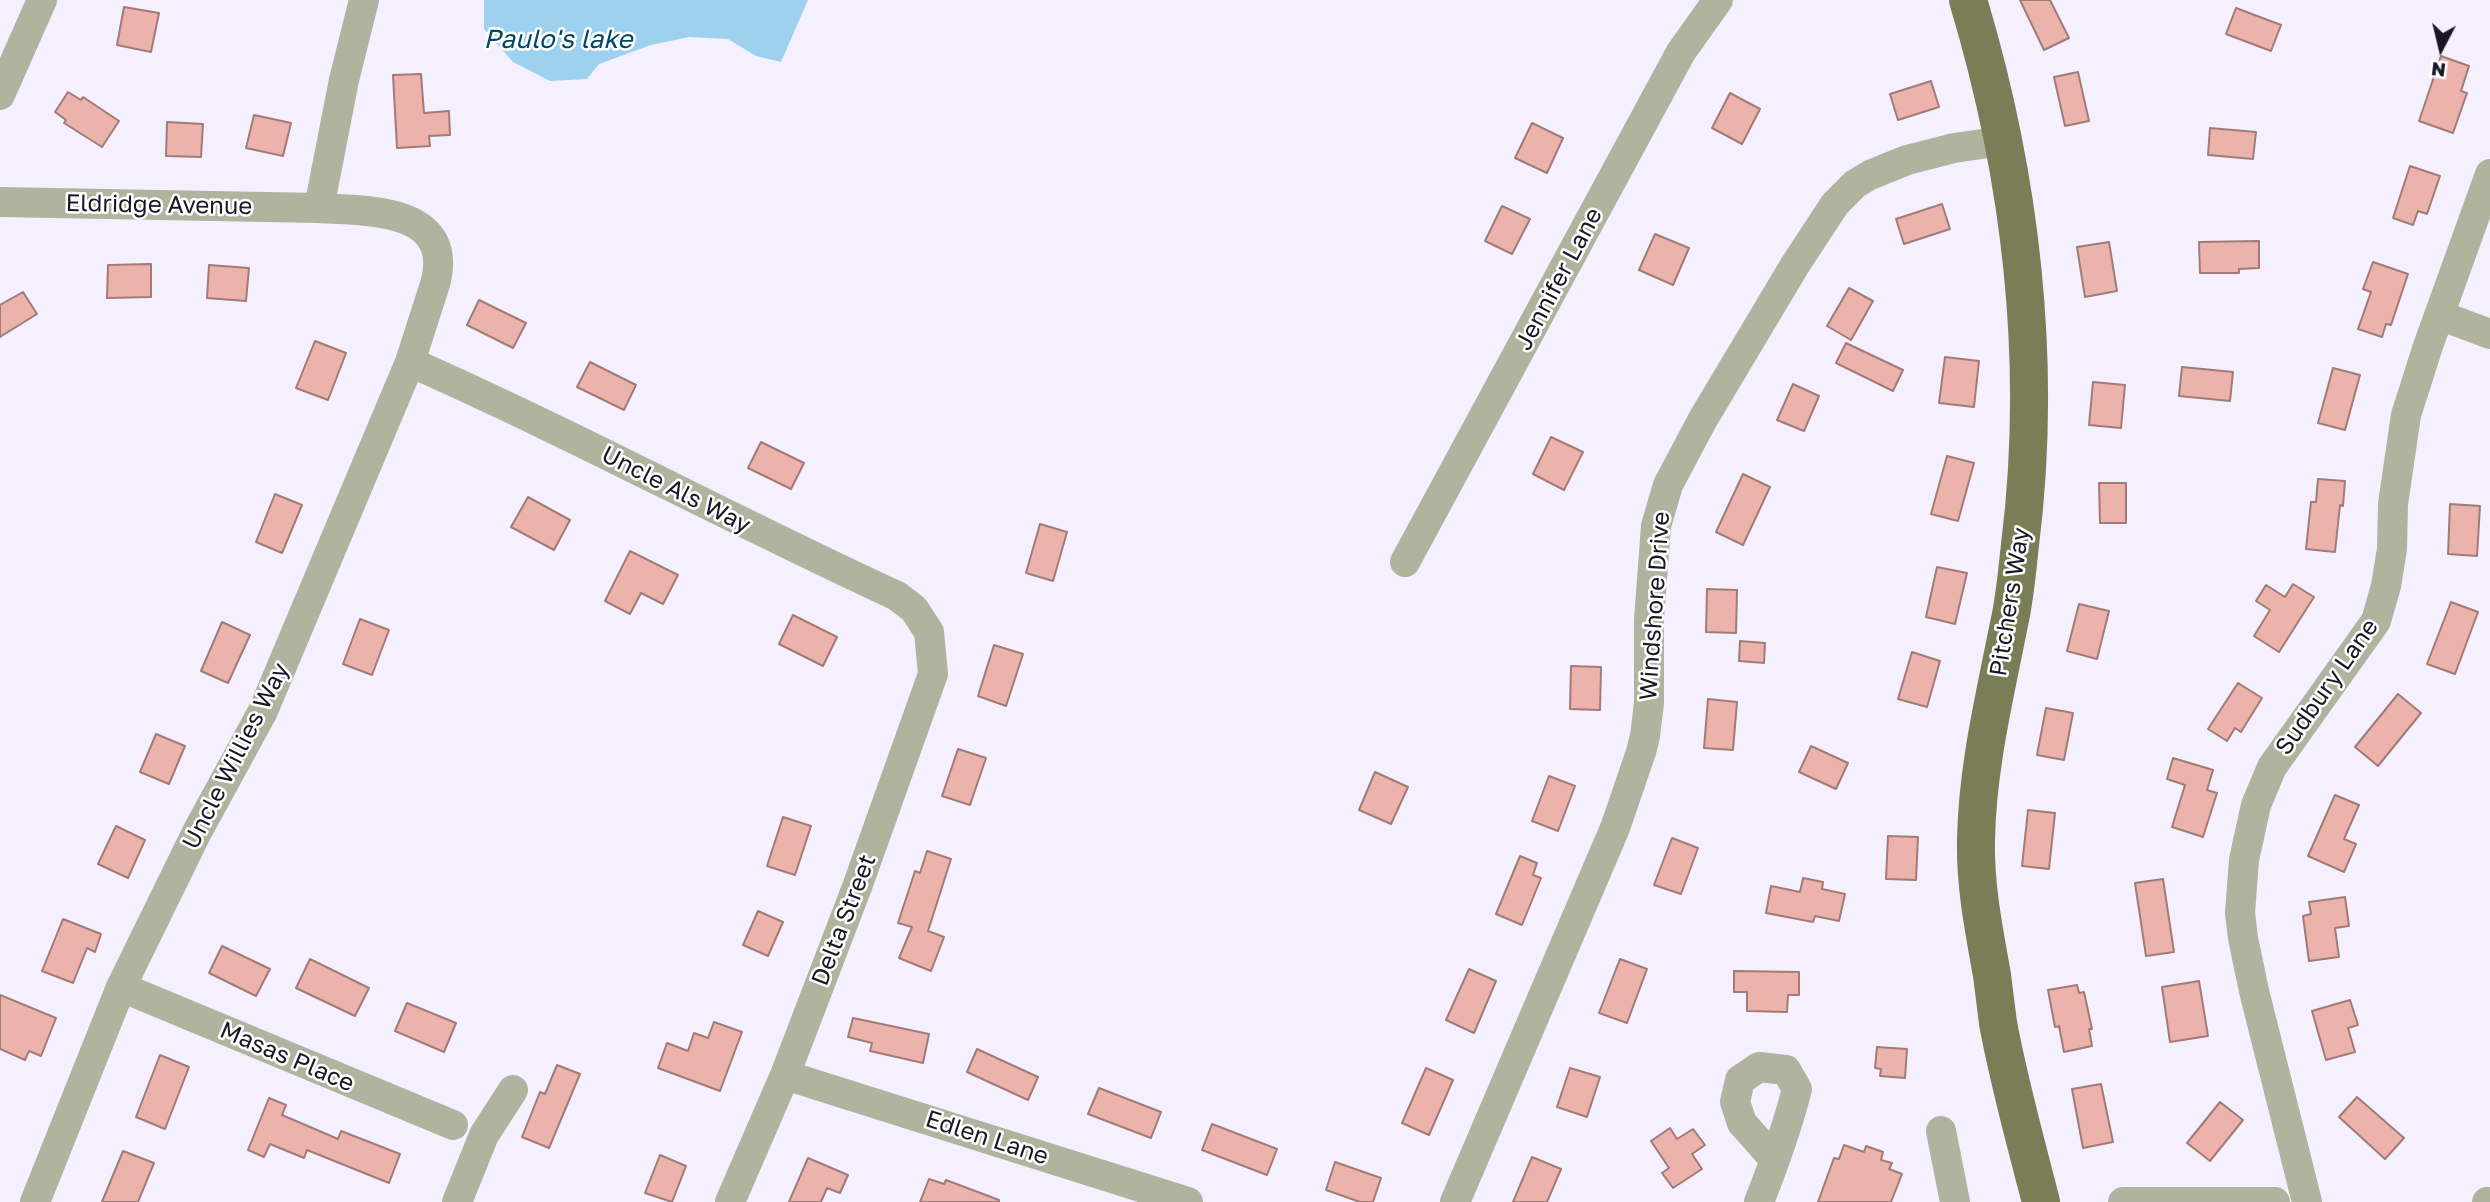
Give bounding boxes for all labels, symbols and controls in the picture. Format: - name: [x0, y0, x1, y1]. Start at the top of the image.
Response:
- north arrow: [2406, 14, 2476, 84]
- water label: Paulo's lake: [484, 24, 632, 56]
- text: N: [2430, 58, 2447, 83]
- street label: Eldridge Avenue: [65, 189, 253, 221]
- street label: Jennifer Lane: [1509, 203, 1609, 355]
- street label: Uncle Als Way: [597, 440, 755, 540]
- street label: Windshore Drive: [1634, 511, 1676, 701]
- street label: Pitchers Way: [1984, 526, 2036, 678]
- street label: Sudbury Lane: [2269, 613, 2385, 761]
- street label: Uncle Willies Way: [177, 658, 295, 854]
- street label: Delta Street: [806, 850, 882, 990]
- street label: Masas Place: [215, 1016, 359, 1098]
- street label: Edlen Lane: [922, 1105, 1052, 1171]

